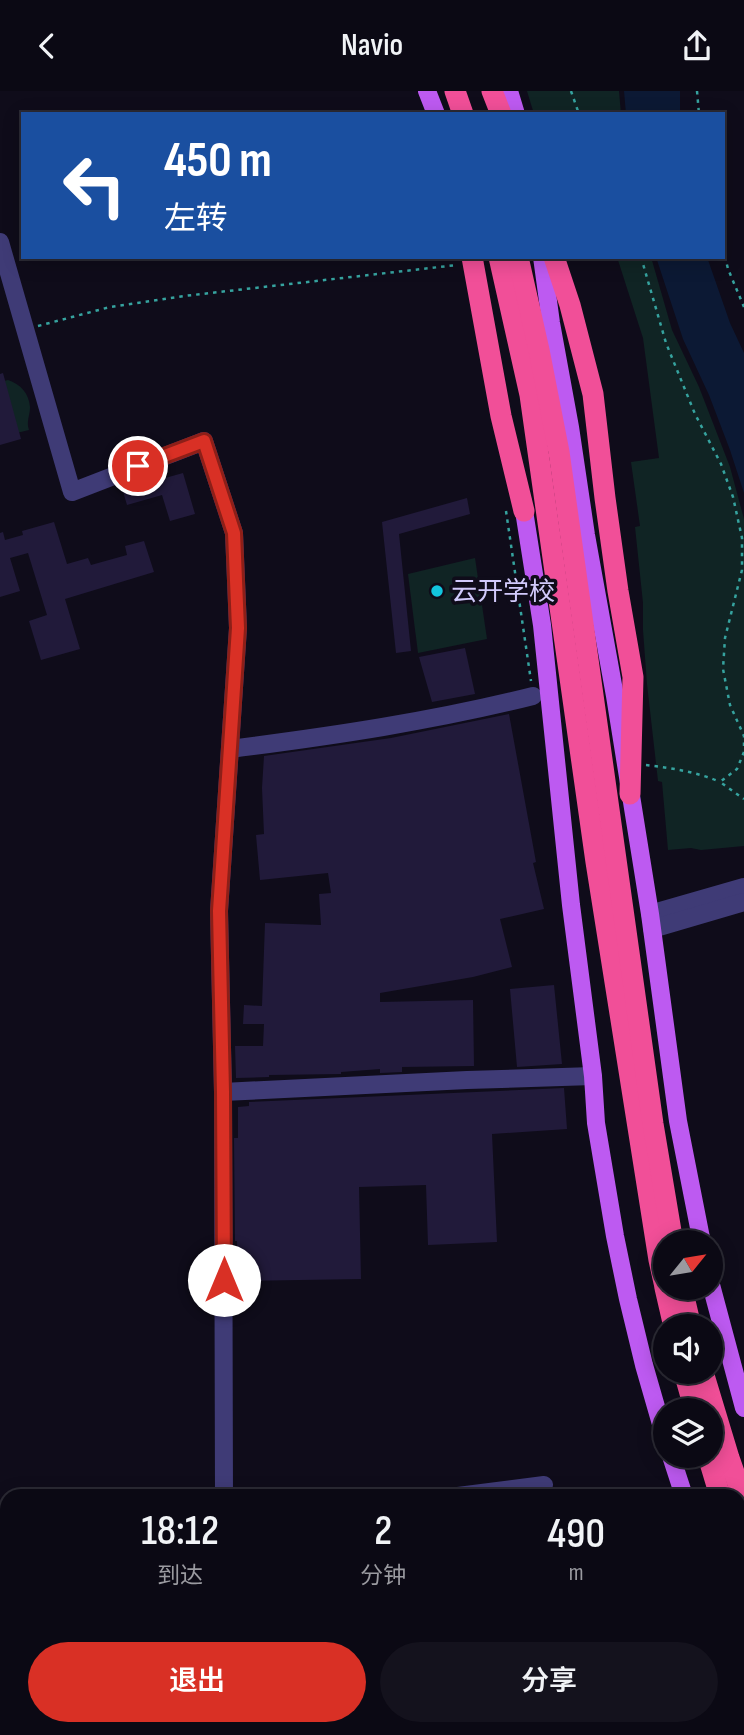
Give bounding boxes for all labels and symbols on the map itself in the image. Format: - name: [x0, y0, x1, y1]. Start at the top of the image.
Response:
- pin: [108, 436, 168, 496]
- place label: 云开学校: [451, 577, 555, 608]
- marker: 云开学校: [429, 583, 445, 599]
- north arrow: [653, 1230, 723, 1300]
- position arrow: [187, 1243, 261, 1317]

